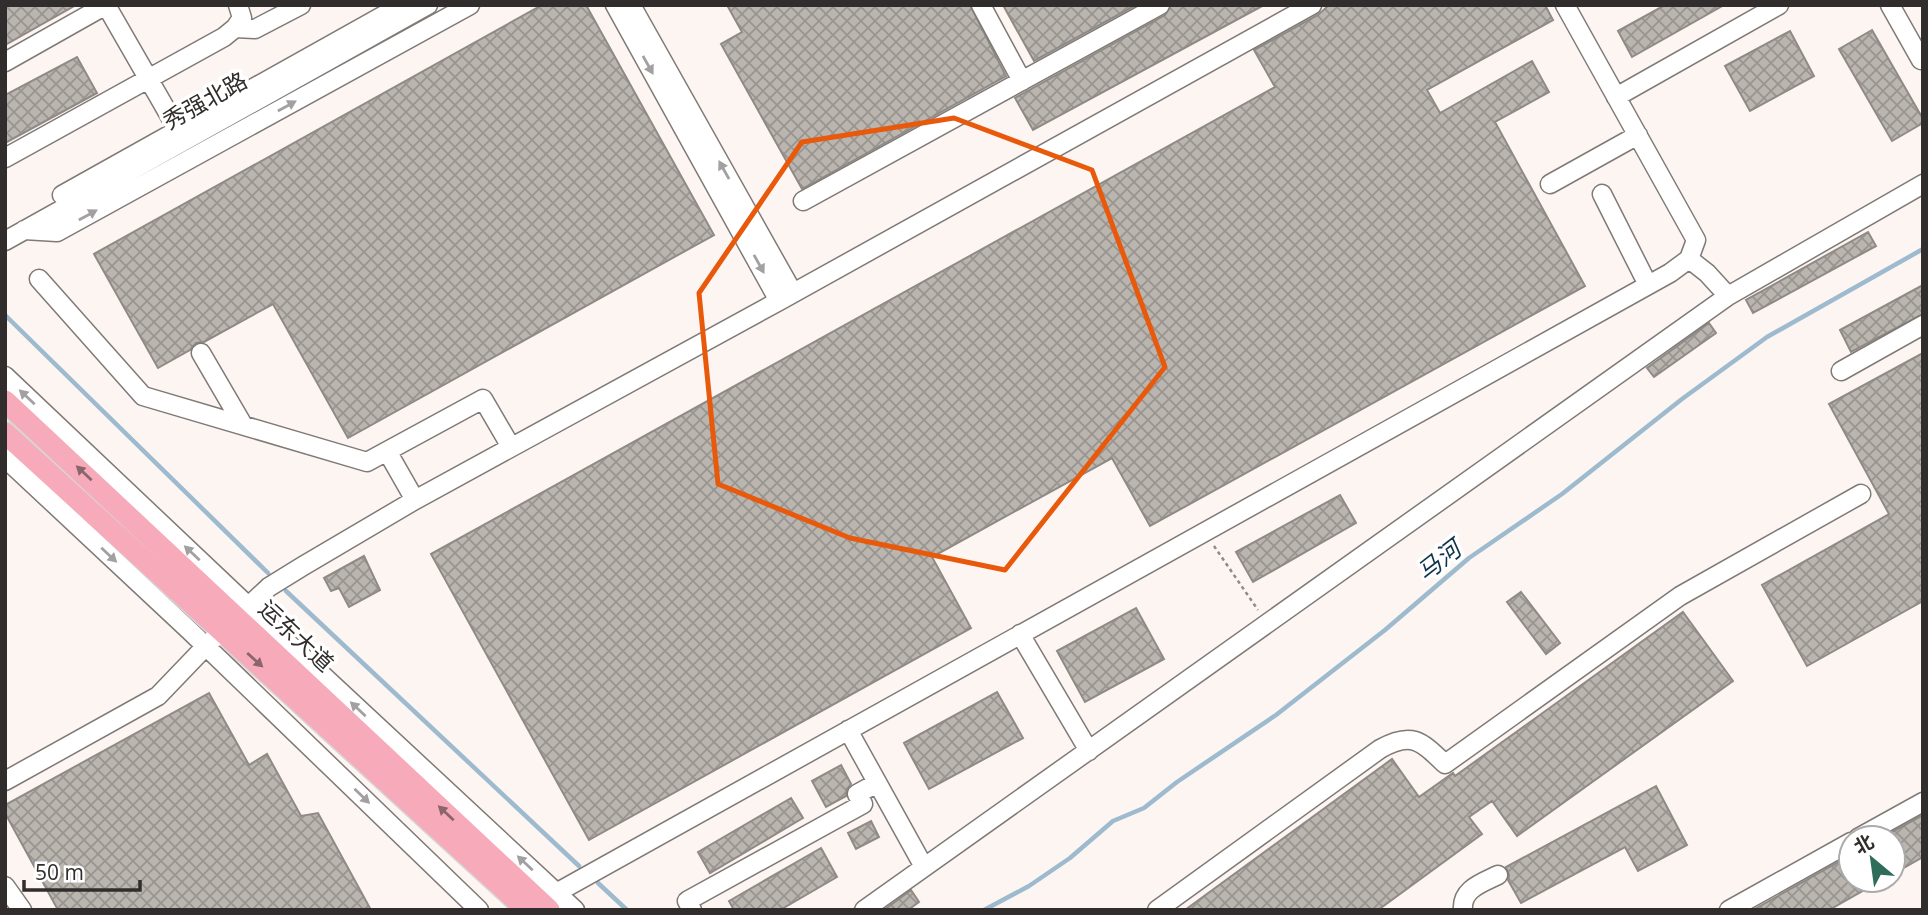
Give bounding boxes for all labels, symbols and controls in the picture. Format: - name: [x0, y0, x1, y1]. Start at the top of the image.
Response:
- one-way arrow: [642, 55, 654, 75]
- street label: 秀强北路: [157, 64, 253, 136]
- one-way arrow: [277, 100, 297, 111]
- one-way arrow: [718, 160, 730, 180]
- one-way arrow: [78, 209, 97, 221]
- one-way arrow: [753, 254, 765, 273]
- one-way arrow: [18, 388, 35, 405]
- one-way arrow: [76, 465, 93, 481]
- water label: 马河: [1409, 530, 1470, 588]
- one-way arrow: [100, 546, 117, 562]
- one-way arrow: [184, 546, 201, 562]
- street label: 运东大道: [252, 592, 341, 678]
- one-way arrow: [247, 651, 264, 667]
- one-way arrow: [350, 701, 367, 717]
- one-way arrow: [353, 788, 370, 804]
- one-way arrow: [438, 805, 455, 821]
- north arrow: [1837, 824, 1907, 894]
- text: 北: [1849, 828, 1878, 860]
- scale bar: [24, 848, 140, 892]
- one-way arrow: [517, 856, 534, 872]
- text: 50 m: [35, 858, 84, 886]

